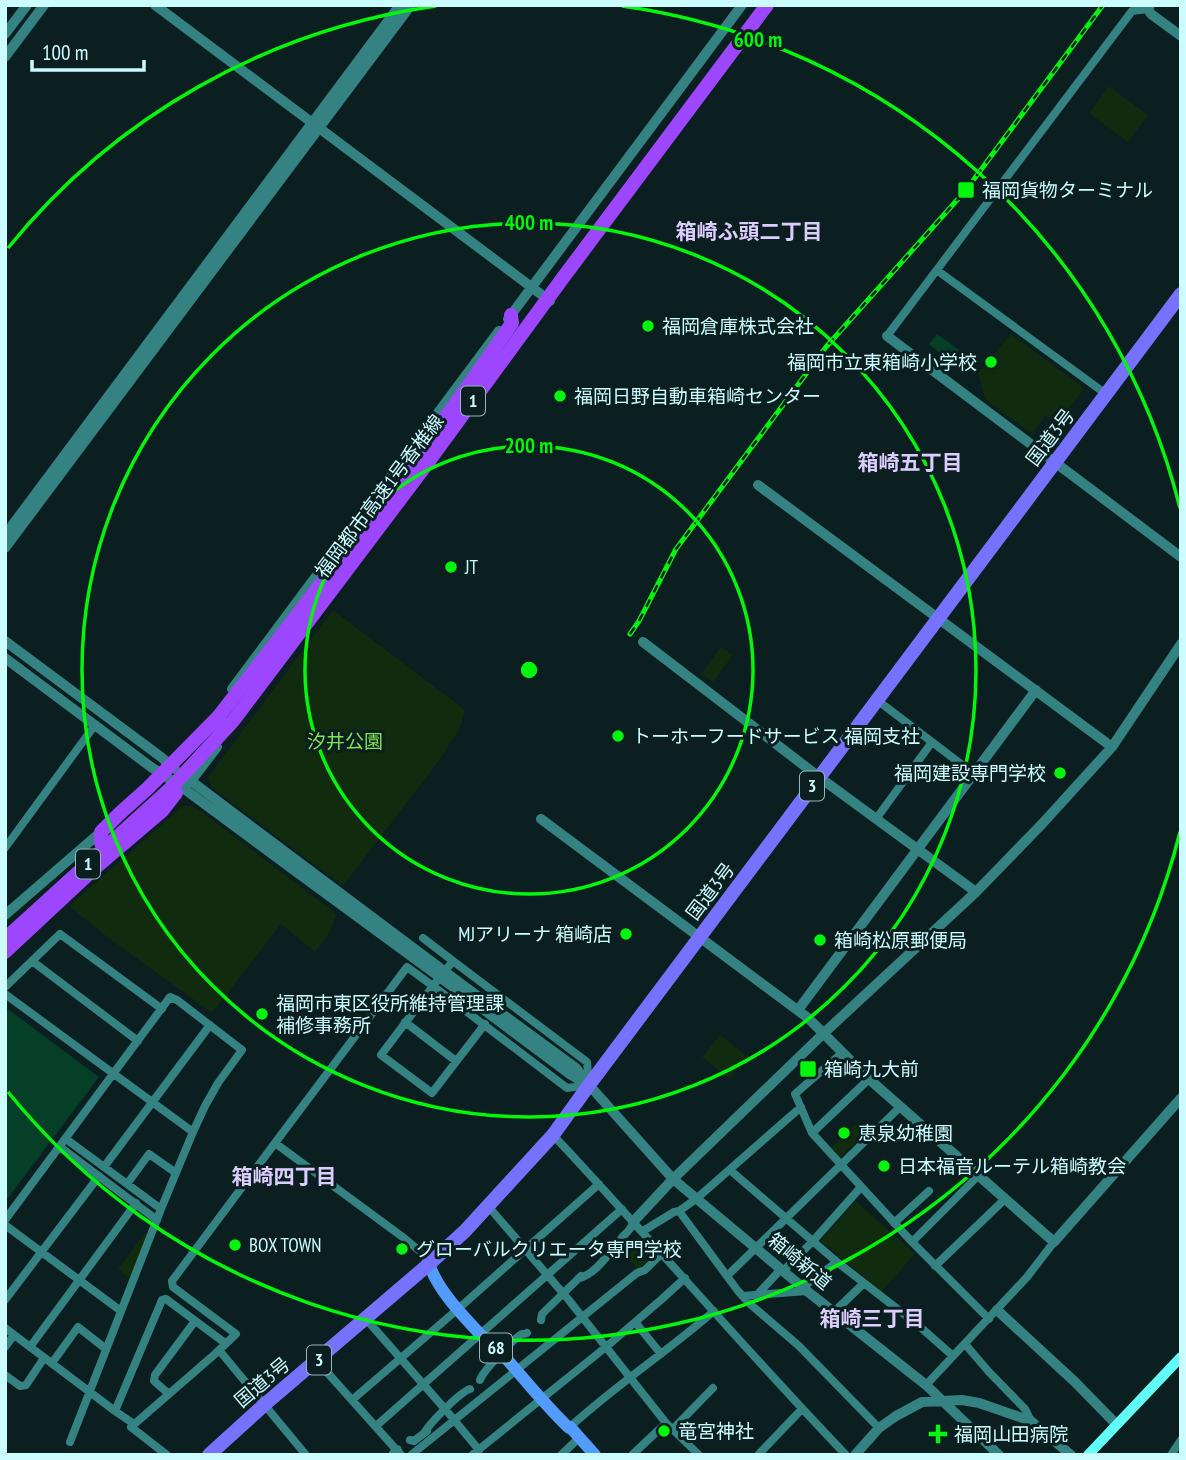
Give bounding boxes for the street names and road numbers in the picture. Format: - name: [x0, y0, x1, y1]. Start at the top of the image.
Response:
- road number: 1: [461, 386, 485, 416]
- street label: 国道3号: [1021, 404, 1079, 470]
- street label: 福岡都市高速1号香椎線: [310, 409, 448, 583]
- road number: 3: [800, 772, 824, 800]
- road number: 1: [76, 850, 100, 878]
- street label: 国道3号: [681, 858, 739, 924]
- street label: 箱崎新道: [763, 1227, 837, 1295]
- road number: 68: [480, 1334, 512, 1363]
- road number: 3: [307, 1345, 331, 1374]
- street label: 国道3号: [229, 1352, 295, 1412]

